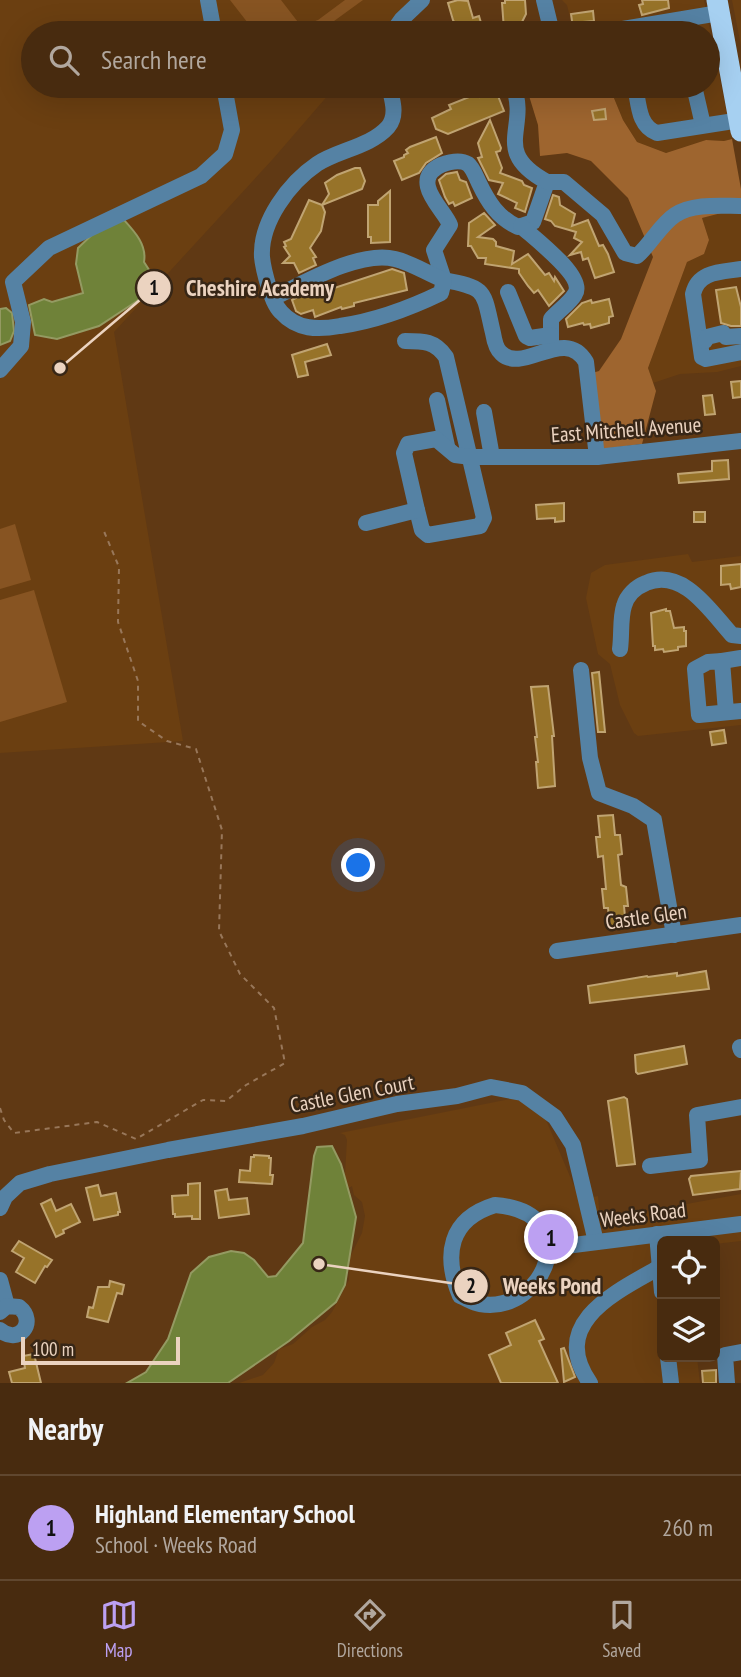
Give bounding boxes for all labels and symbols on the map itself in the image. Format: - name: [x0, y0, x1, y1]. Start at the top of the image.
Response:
- callout: Cheshire Academy: [137, 266, 349, 310]
- text: Cheshire Academy: [186, 273, 335, 302]
- text: 1: [149, 274, 159, 301]
- street label: East Mitchell Avenue: [550, 411, 702, 448]
- your location: [341, 848, 375, 882]
- street label: Castle Glen: [604, 897, 688, 936]
- street label: Castle Glen Court: [288, 1068, 416, 1119]
- street label: Weeks Road: [599, 1196, 687, 1233]
- pin: 1: [528, 1211, 574, 1263]
- callout: Weeks Pond: [453, 1264, 615, 1308]
- text: Weeks Pond: [502, 1271, 601, 1300]
- text: 2: [466, 1272, 476, 1299]
- scale bar: [21, 1334, 180, 1366]

